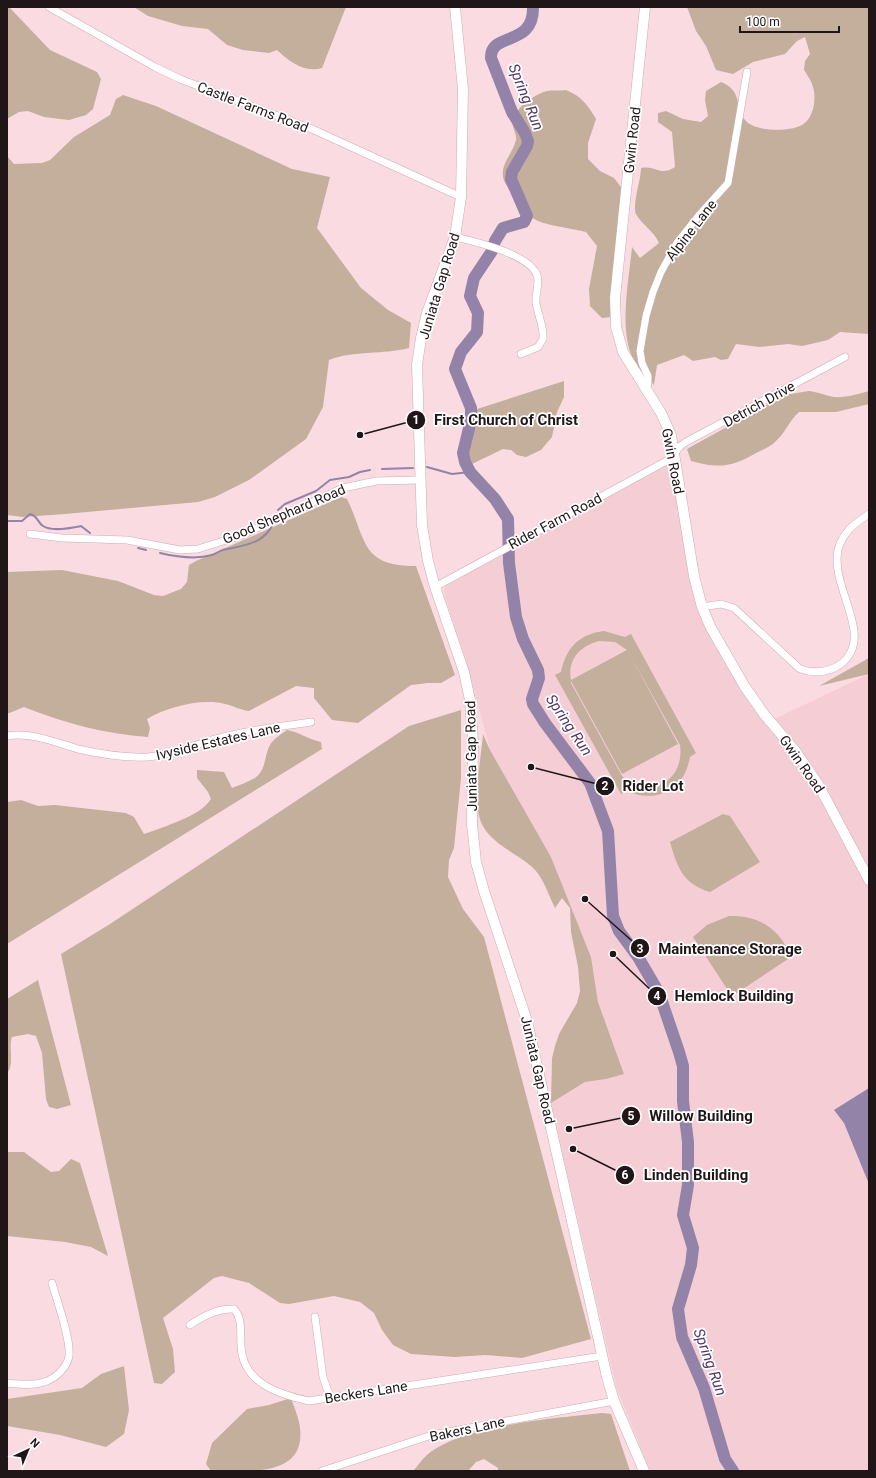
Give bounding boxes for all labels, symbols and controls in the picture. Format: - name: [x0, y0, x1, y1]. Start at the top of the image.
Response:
- scale bar: [740, 8, 839, 34]
- text: 100 m: [746, 15, 780, 29]
- water label: Spring Run: [505, 61, 547, 133]
- street label: Castle Farms Road: [195, 78, 311, 136]
- street label: Gwin Road: [621, 106, 643, 174]
- street label: Alpine Lane: [662, 196, 720, 264]
- street label: Juniata Gap Road: [415, 231, 463, 341]
- street label: Detrich Drive: [720, 378, 798, 430]
- callout: First Church of Christ: [406, 406, 586, 433]
- text: First Church of Christ: [434, 411, 578, 429]
- text: 1: [413, 413, 419, 427]
- street label: Gwin Road: [659, 427, 687, 495]
- street label: Good Shephard Road: [220, 481, 348, 547]
- street label: Rider Farm Road: [506, 490, 604, 552]
- water label: Spring Run: [542, 691, 596, 759]
- street label: Juniata Gap Road: [462, 701, 480, 811]
- street label: Ivyside Estates Lane: [154, 719, 282, 763]
- street label: Gwin Road: [776, 732, 828, 796]
- callout: Rider Lot: [595, 773, 692, 800]
- text: Rider Lot: [622, 777, 684, 795]
- text: 2: [602, 779, 609, 793]
- callout: Maintenance Storage: [630, 935, 810, 962]
- text: Maintenance Storage: [658, 940, 802, 958]
- text: 3: [637, 942, 644, 956]
- callout: Hemlock Building: [647, 982, 802, 1009]
- text: Hemlock Building: [675, 987, 793, 1005]
- text: 4: [654, 989, 661, 1003]
- street label: Juniata Gap Road: [518, 1014, 558, 1126]
- callout: Willow Building: [621, 1102, 761, 1129]
- text: Willow Building: [649, 1107, 753, 1125]
- text: 5: [628, 1109, 635, 1123]
- callout: Linden Building: [615, 1162, 756, 1189]
- text: Linden Building: [644, 1166, 748, 1184]
- text: 6: [622, 1168, 629, 1182]
- water label: Spring Run: [690, 1326, 730, 1398]
- street label: Beckers Lane: [323, 1378, 409, 1406]
- street label: Bakers Lane: [428, 1413, 506, 1445]
- north arrow: [8, 1430, 48, 1470]
- text: N: [27, 1436, 42, 1451]

